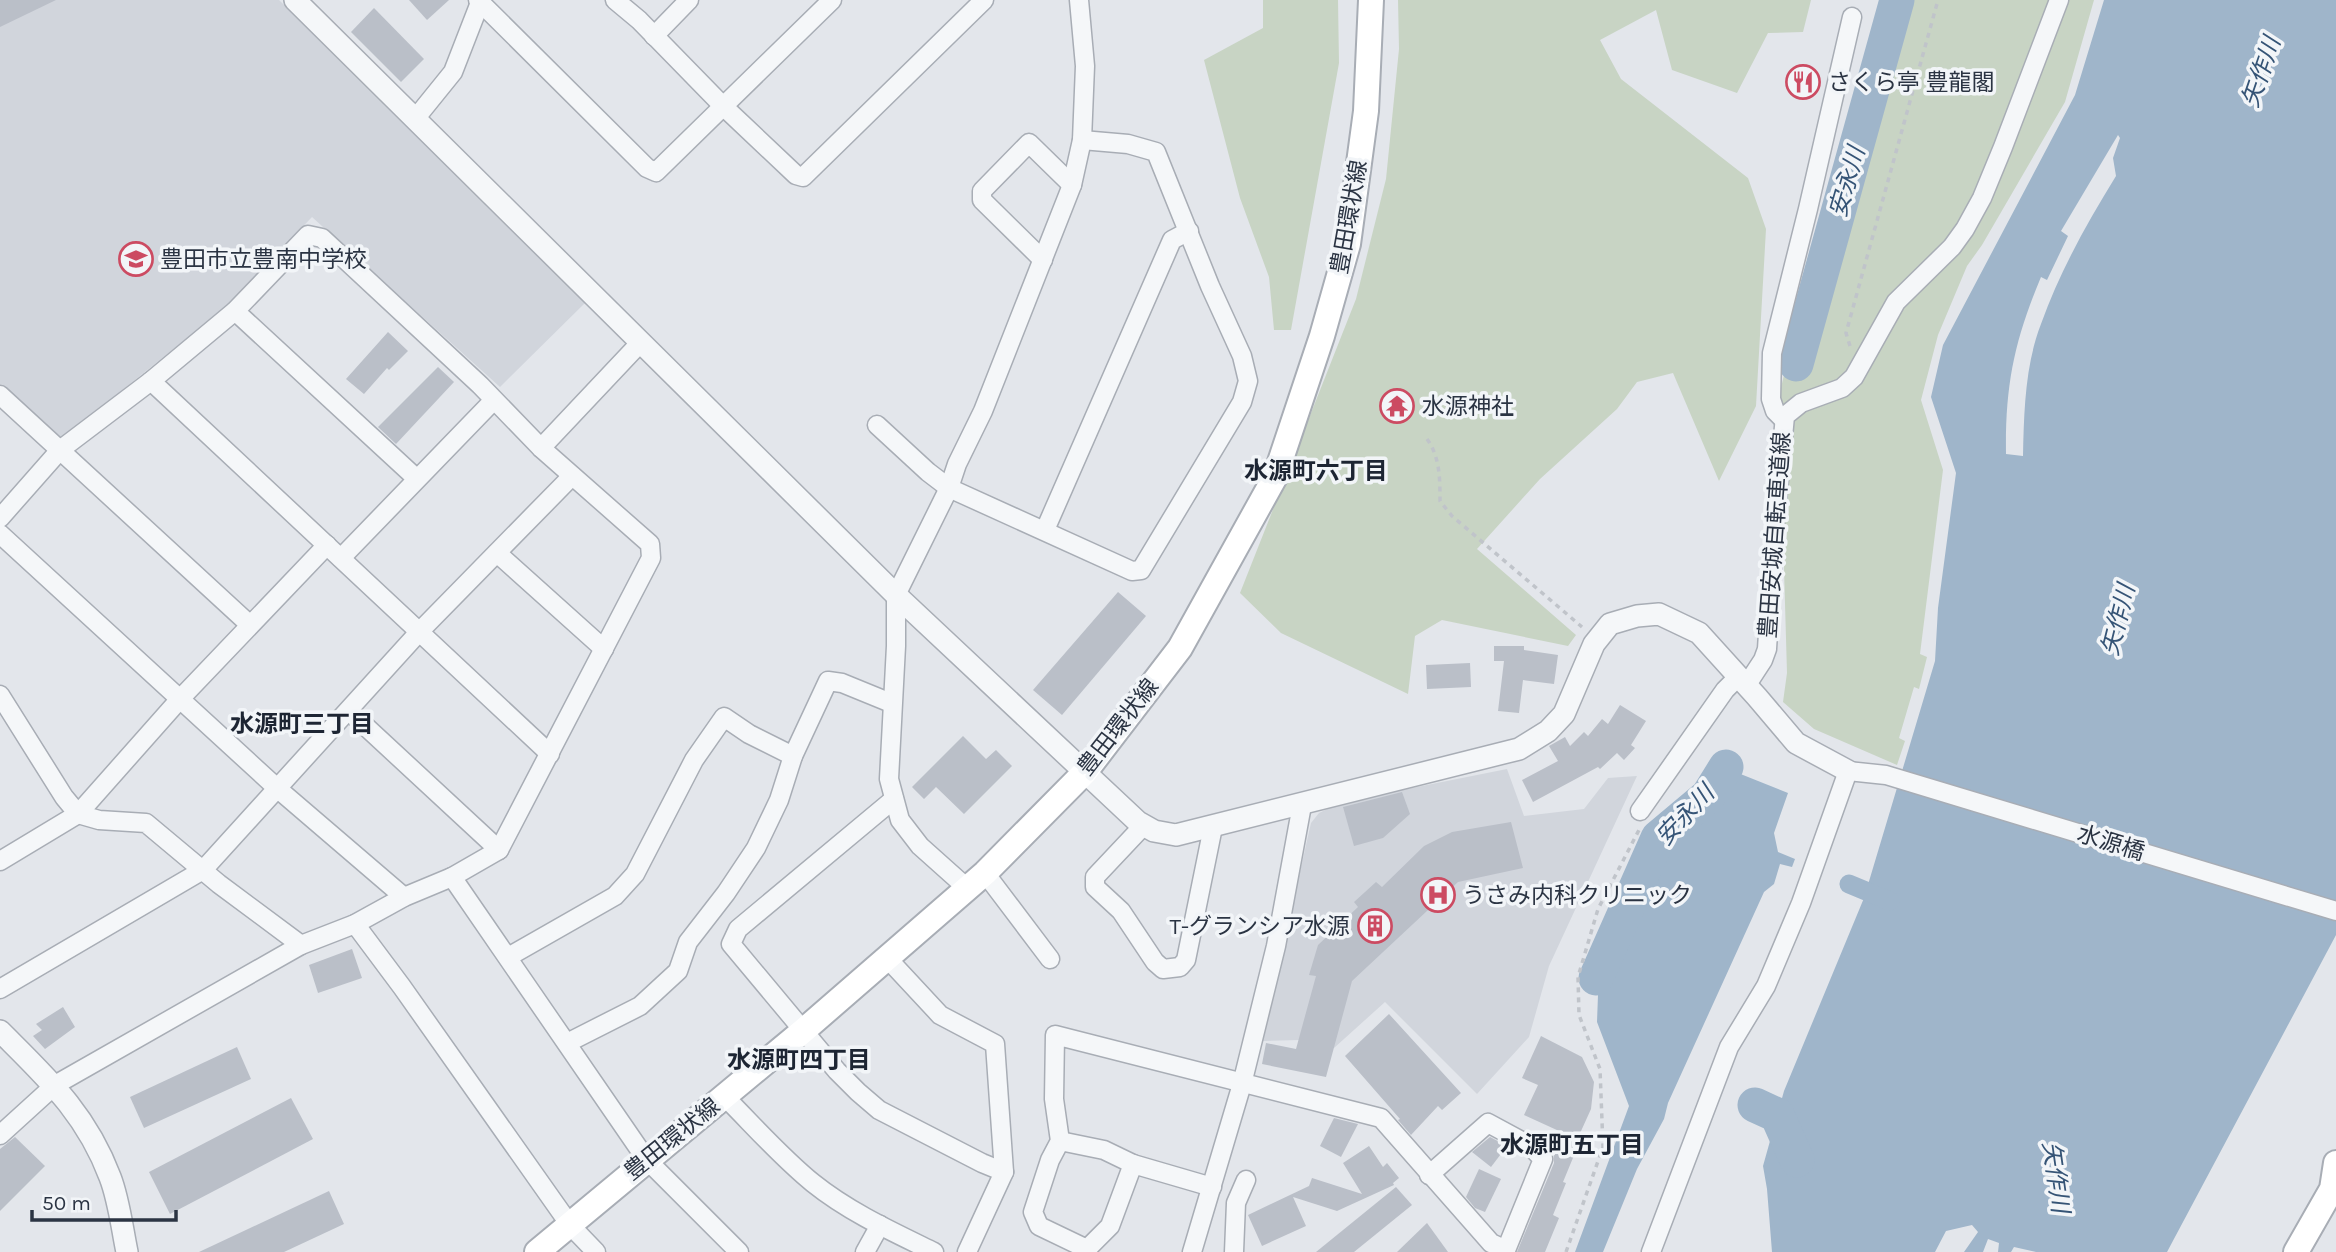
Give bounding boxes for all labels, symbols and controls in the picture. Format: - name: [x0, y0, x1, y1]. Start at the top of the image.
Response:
- water label: 矢作川: [2236, 31, 2287, 111]
- restaurant icon: さくら亭 豊龍閣: [1784, 63, 1822, 101]
- place label: さくら亭 豊龍閣: [1828, 69, 1994, 96]
- water label: 安永川: [1824, 141, 1871, 220]
- street label: 豊田環状線: [1326, 158, 1372, 276]
- school or university icon: 豊田市立豊南中学校: [117, 240, 155, 278]
- place label: 豊田市立豊南中学校: [160, 246, 367, 273]
- temple icon: 水源神社: [1378, 387, 1416, 425]
- place label: 水源神社: [1422, 393, 1514, 420]
- street label: 豊田安城自転車道線: [1754, 431, 1796, 639]
- district label: 水源町六丁目: [1244, 457, 1388, 485]
- water label: 矢作川: [2096, 579, 2141, 658]
- street label: 豊田環状線: [1072, 673, 1164, 781]
- district label: 水源町三丁目: [230, 710, 374, 738]
- water label: 安永川: [1650, 777, 1722, 851]
- street label: 水源橋: [2074, 820, 2148, 866]
- hospital icon: うさみ内科クリニック: [1419, 876, 1457, 914]
- place label: うさみ内科クリニック: [1462, 882, 1692, 909]
- building icon: T-グランシア水源: [1356, 907, 1394, 945]
- place label: T-グランシア水源: [1169, 913, 1350, 940]
- district label: 水源町四丁目: [727, 1046, 871, 1074]
- street label: 豊田環状線: [619, 1092, 725, 1186]
- district label: 水源町五丁目: [1500, 1131, 1644, 1159]
- water label: 矢作川: [2037, 1139, 2075, 1218]
- scale bar: [32, 1178, 175, 1222]
- text: 50 m: [42, 1191, 91, 1215]

